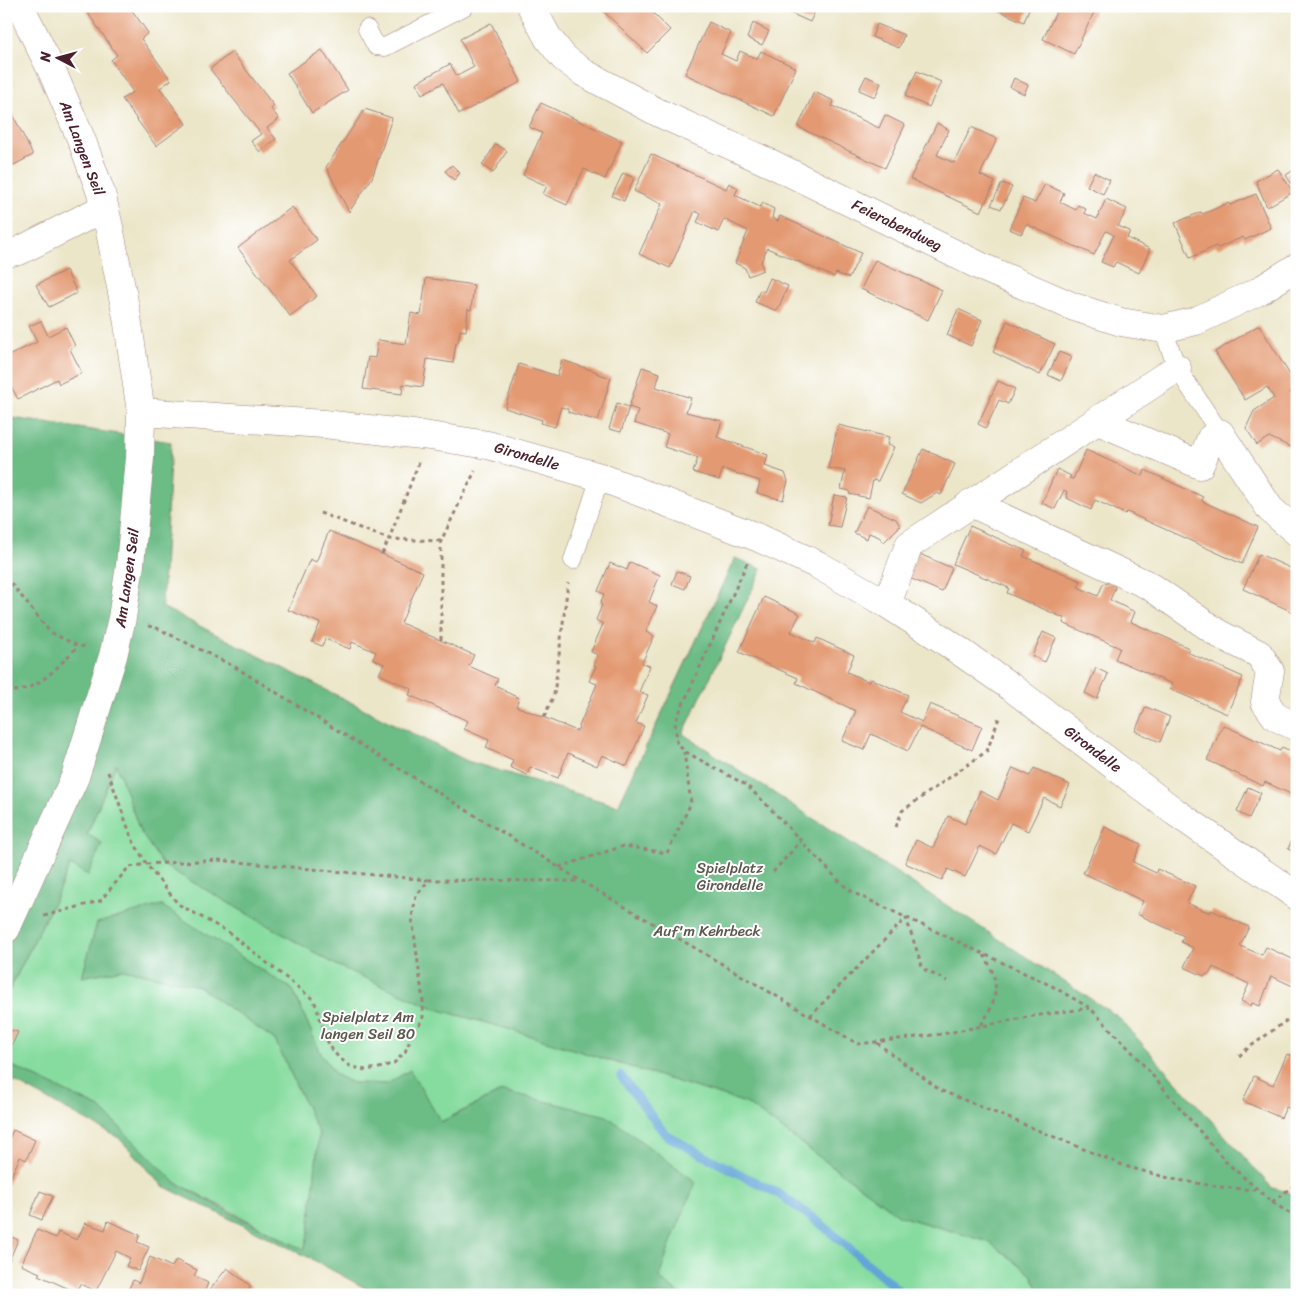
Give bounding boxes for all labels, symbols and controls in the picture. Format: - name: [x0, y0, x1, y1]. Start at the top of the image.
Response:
- north arrow: [32, 32, 82, 82]
- text: N: [33, 50, 59, 64]
- street label: Am Langen Seil: [52, 96, 112, 200]
- street label: Feierabendweg: [847, 192, 947, 258]
- street label: Girondelle: [491, 434, 563, 478]
- street label: Am Langen Seil: [107, 526, 147, 630]
- street label: Girondelle: [1059, 719, 1128, 780]
- park label: Spielplatz Girondelle: [697, 855, 764, 898]
- park label: Auf'm Kehrbeck: [652, 918, 762, 944]
- park label: Spielplatz Am langen Seil 80: [321, 1004, 415, 1047]

